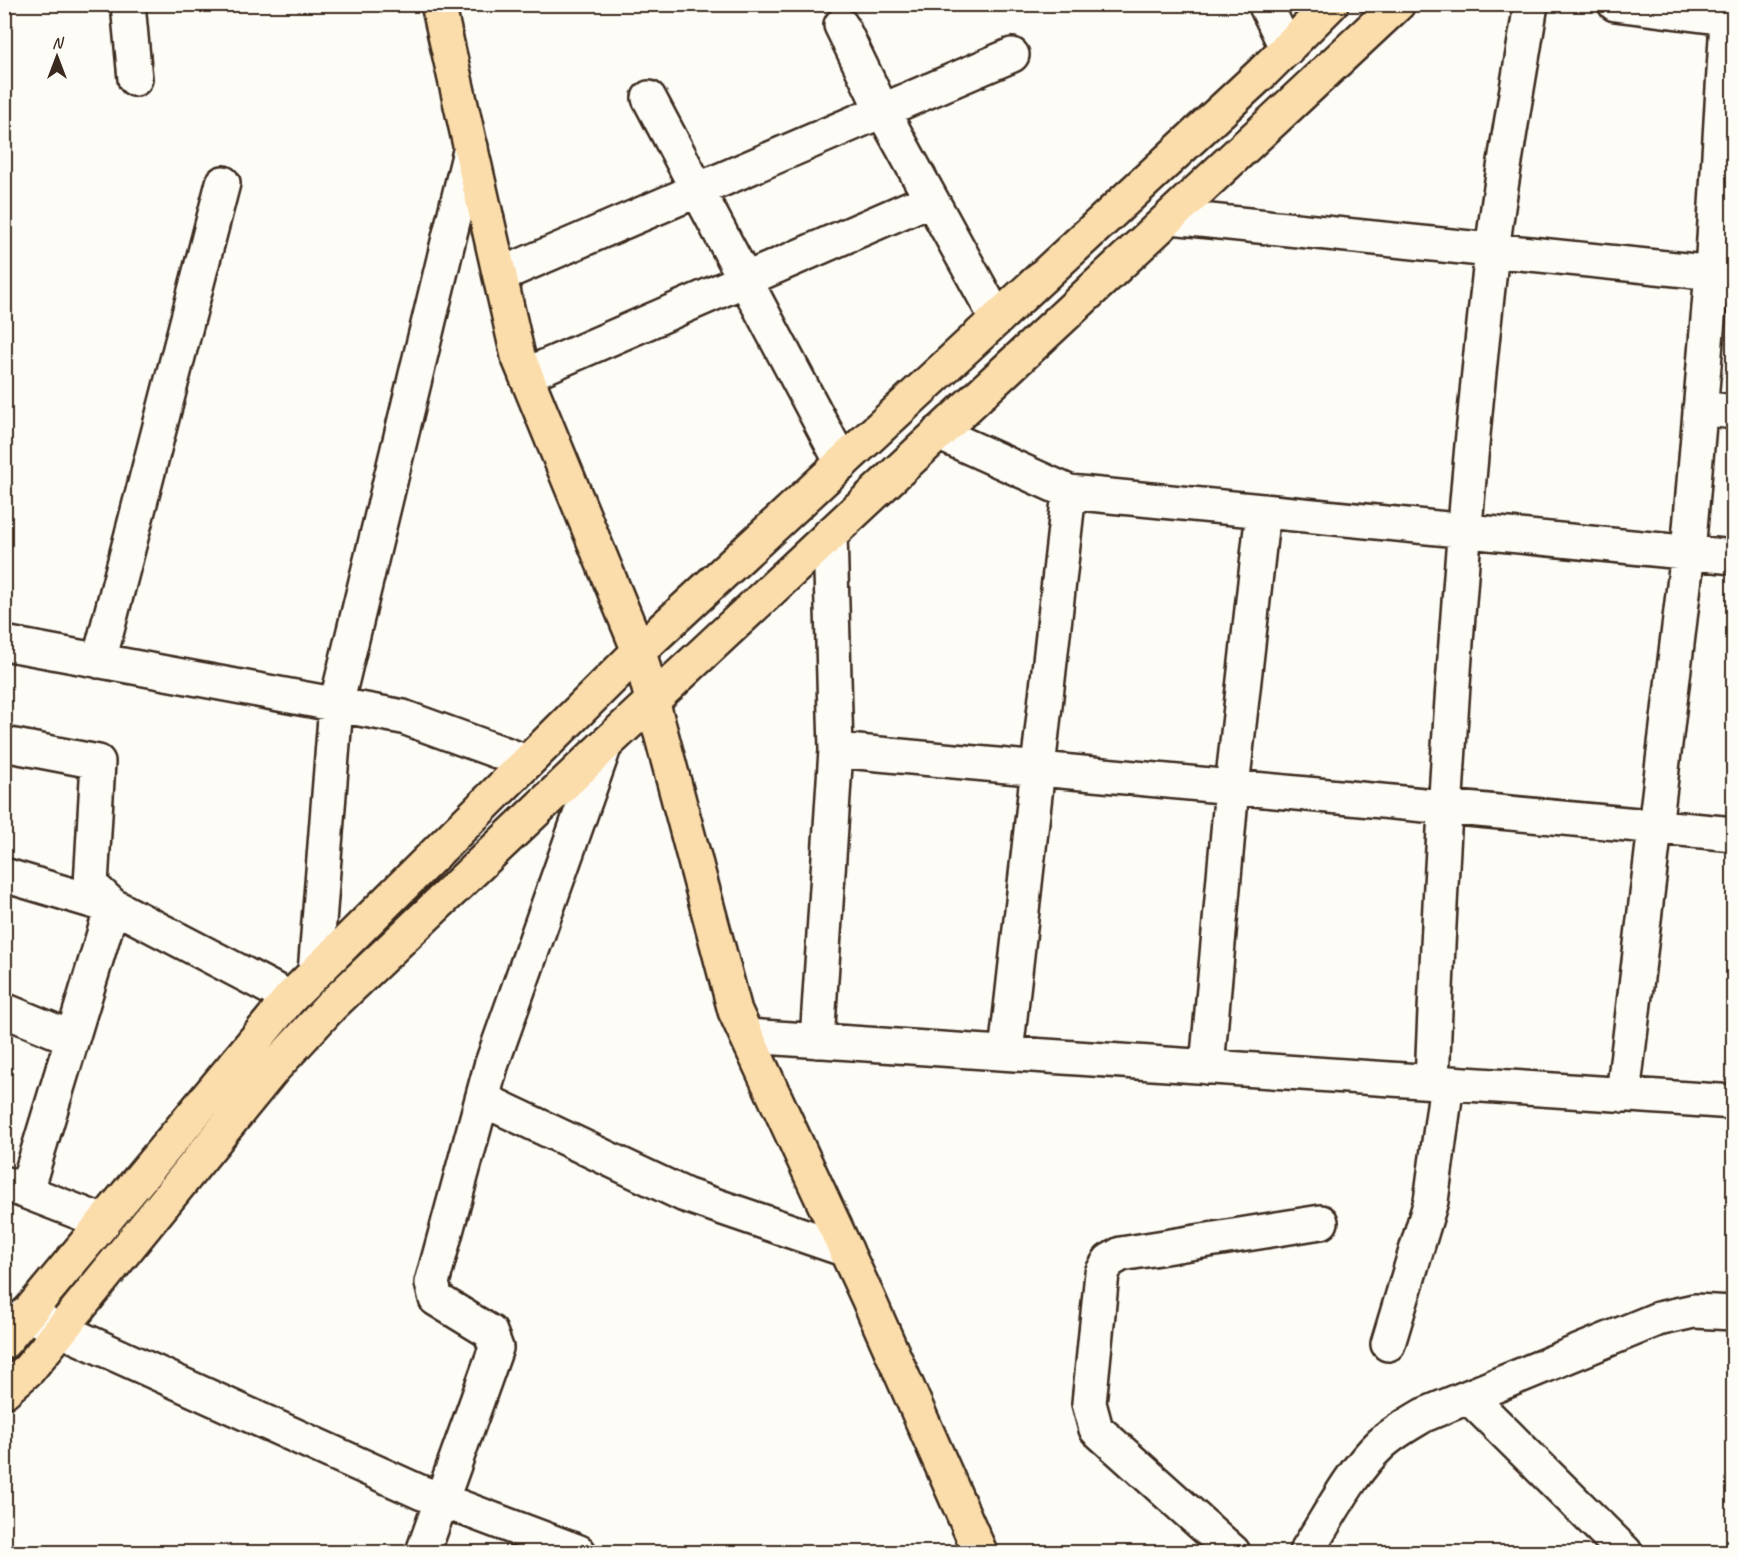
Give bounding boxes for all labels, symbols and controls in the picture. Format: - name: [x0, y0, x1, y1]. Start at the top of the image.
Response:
- north arrow: [27, 27, 87, 87]
- text: N: [52, 33, 65, 53]

